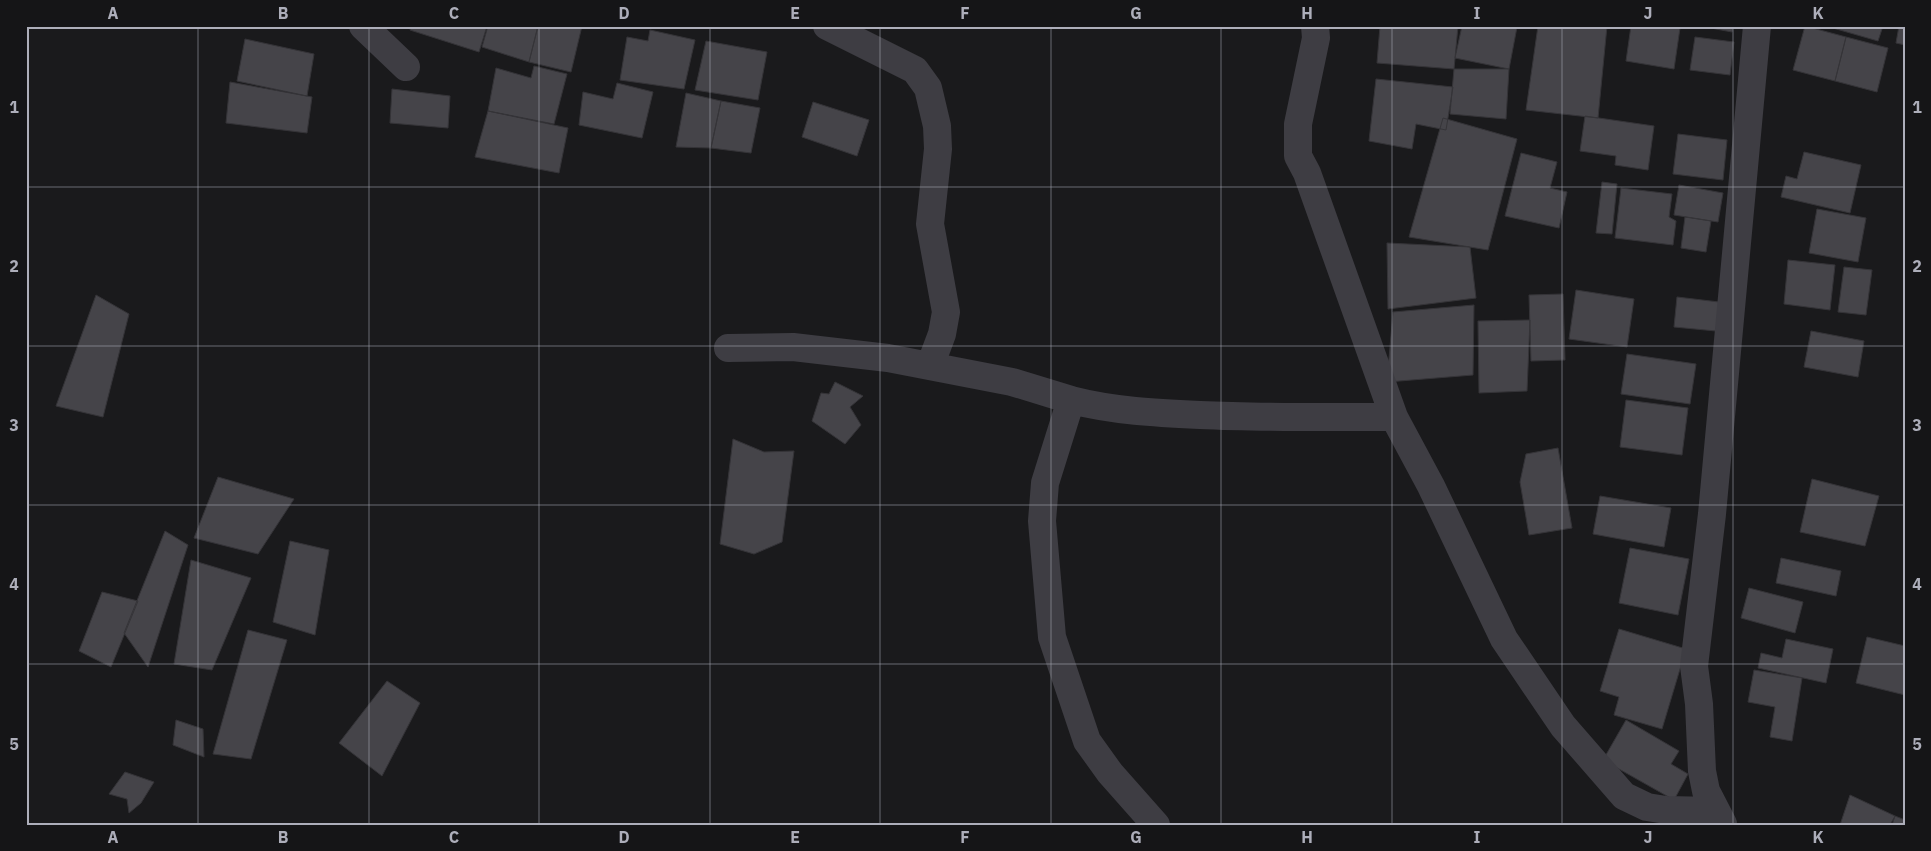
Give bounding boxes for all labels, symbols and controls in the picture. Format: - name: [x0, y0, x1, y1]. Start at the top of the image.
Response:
- text: A: [108, 3, 119, 23]
- text: B: [278, 3, 289, 23]
- text: C: [449, 3, 459, 23]
- text: D: [618, 3, 630, 23]
- text: E: [790, 3, 800, 23]
- text: F: [960, 3, 970, 23]
- text: G: [1130, 3, 1142, 23]
- text: H: [1301, 3, 1313, 23]
- text: I: [1474, 3, 1481, 23]
- text: J: [1644, 3, 1652, 23]
- text: K: [1812, 3, 1824, 23]
- text: 1: [9, 97, 19, 117]
- text: 1: [1912, 97, 1922, 117]
- text: 2: [9, 256, 19, 276]
- text: 2: [1912, 256, 1922, 276]
- text: 3: [9, 415, 19, 435]
- text: 3: [1912, 415, 1922, 435]
- text: 4: [9, 574, 19, 594]
- text: 4: [1912, 574, 1922, 594]
- text: 5: [9, 734, 19, 754]
- text: 5: [1912, 734, 1922, 754]
- text: A: [108, 827, 119, 847]
- text: B: [278, 827, 289, 847]
- text: C: [449, 827, 459, 847]
- text: D: [618, 827, 630, 847]
- text: E: [790, 827, 800, 847]
- text: F: [960, 827, 970, 847]
- text: G: [1130, 827, 1142, 847]
- text: H: [1301, 827, 1313, 847]
- text: I: [1474, 827, 1481, 847]
- text: J: [1644, 827, 1652, 847]
- text: K: [1812, 827, 1824, 847]

